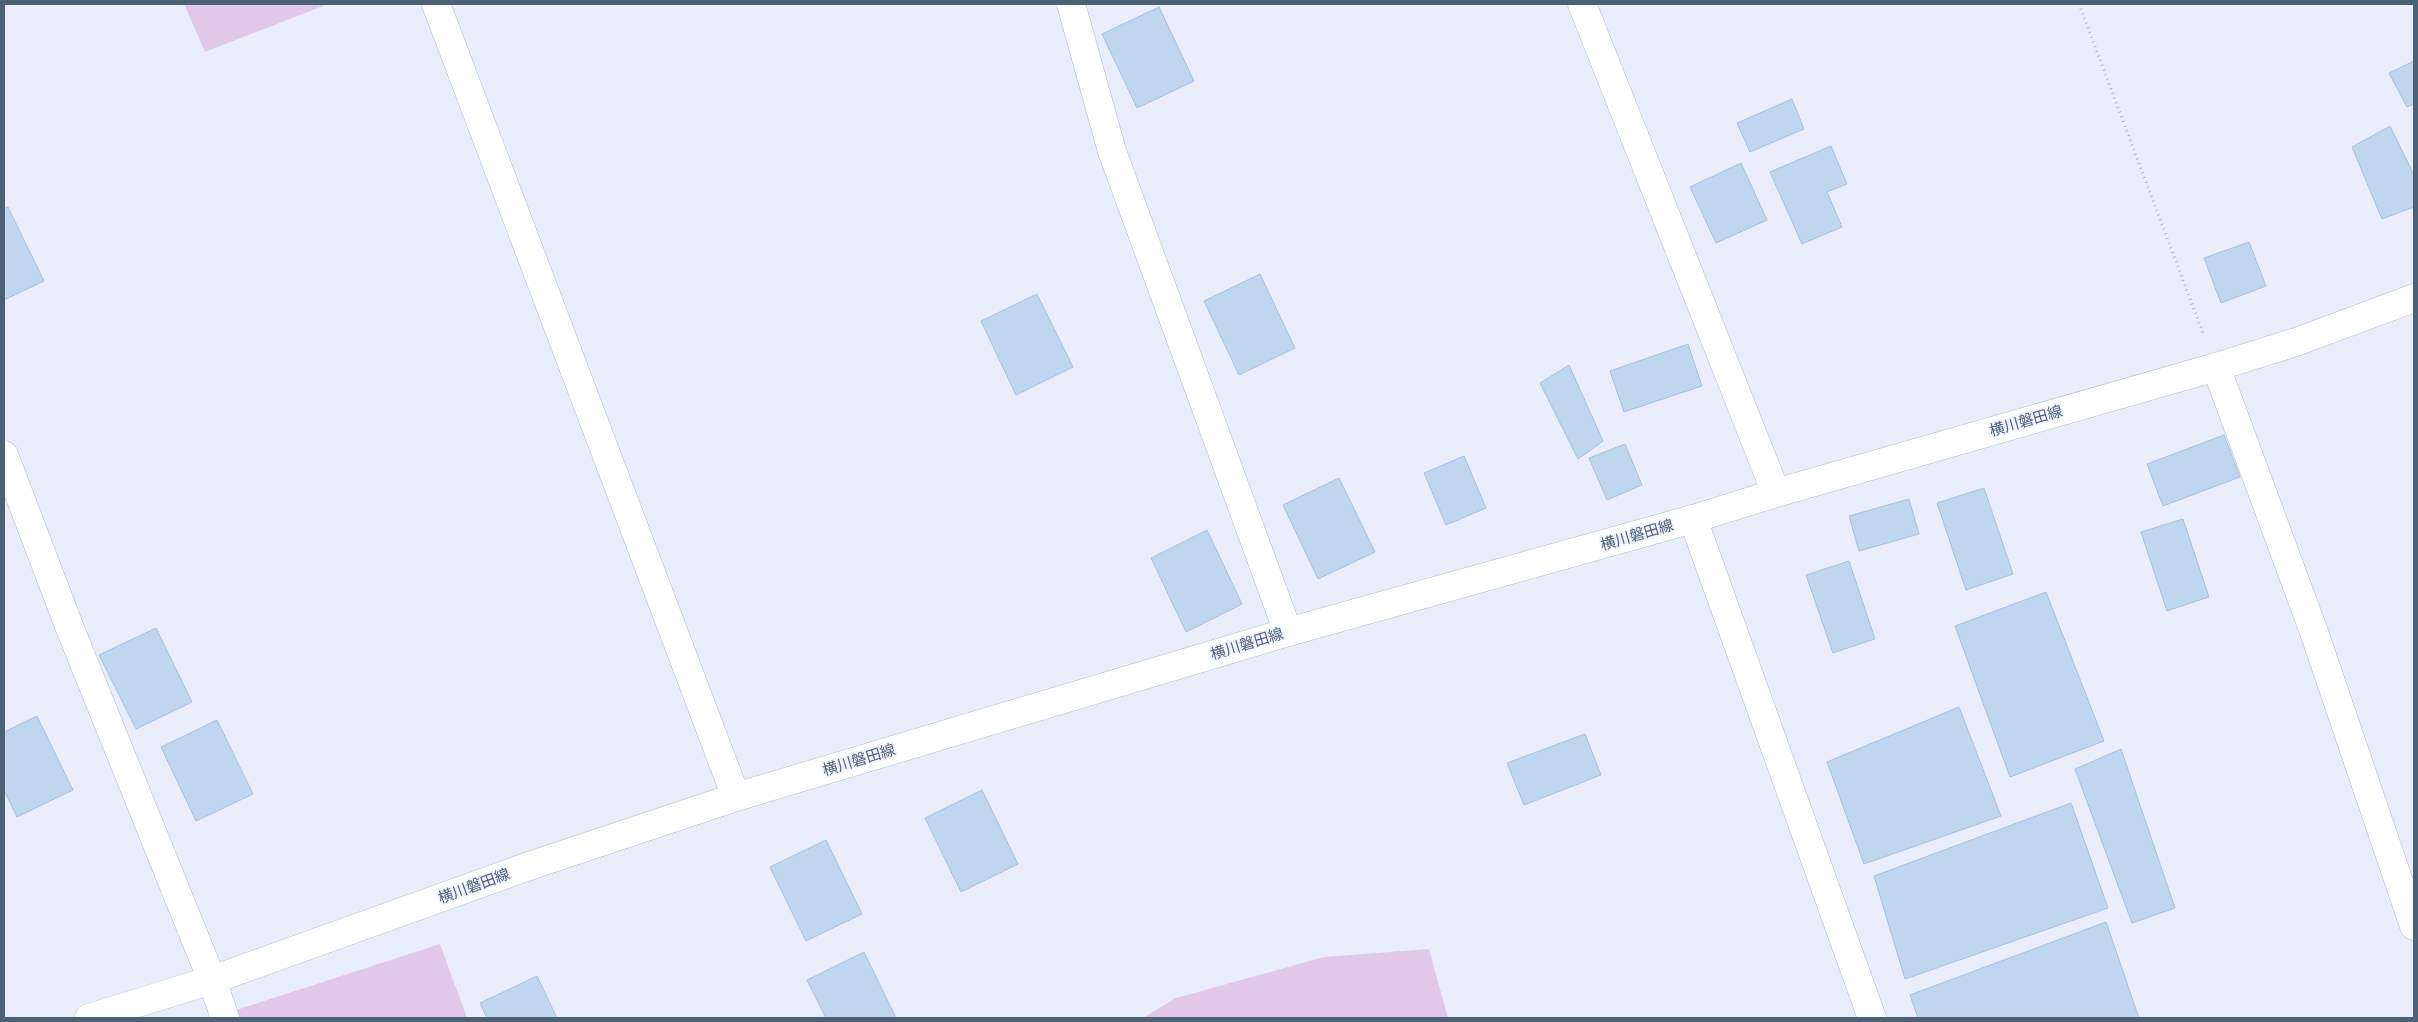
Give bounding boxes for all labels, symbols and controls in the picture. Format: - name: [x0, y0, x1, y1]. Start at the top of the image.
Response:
- street label: 横川磐田線: [1987, 402, 2064, 439]
- street label: 横川磐田線: [1598, 516, 1675, 553]
- street label: 横川磐田線: [1208, 624, 1285, 663]
- street label: 横川磐田線: [820, 740, 897, 779]
- street label: 横川磐田線: [436, 865, 512, 906]

